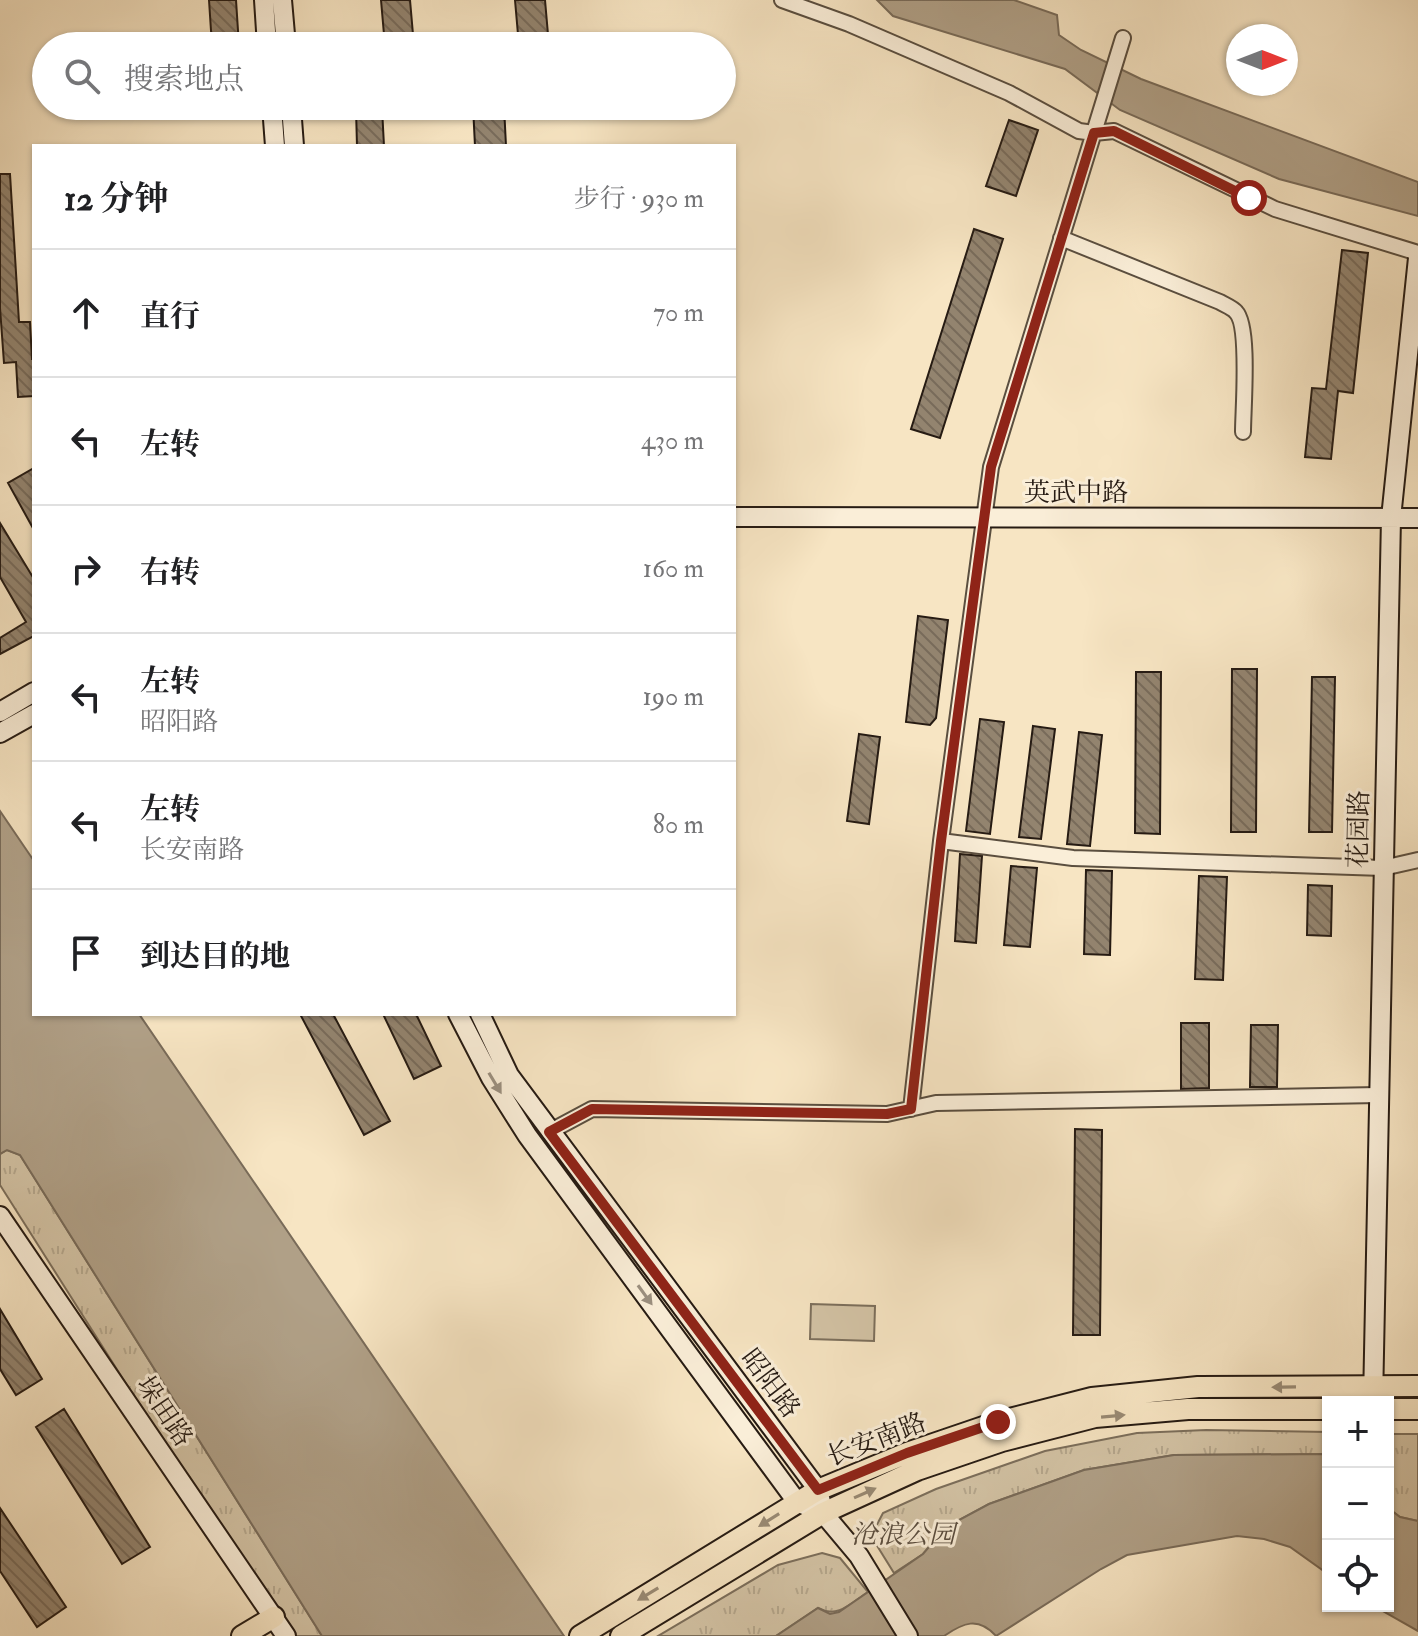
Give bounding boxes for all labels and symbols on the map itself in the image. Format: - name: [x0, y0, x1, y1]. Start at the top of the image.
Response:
- north arrow: [1226, 24, 1298, 96]
- route start: [1231, 180, 1267, 216]
- street label: 英武中路: [1024, 477, 1128, 509]
- street label: 花园路: [1342, 790, 1376, 868]
- one-way arrow: [488, 1072, 502, 1094]
- one-way arrow: [637, 1284, 653, 1306]
- street label: 昭阳路: [734, 1343, 806, 1424]
- street label: 垛田路: [129, 1370, 199, 1453]
- one-way arrow: [1271, 1380, 1296, 1393]
- route end: [980, 1404, 1016, 1440]
- street label: 长安南路: [822, 1406, 931, 1474]
- one-way arrow: [1100, 1409, 1125, 1422]
- one-way arrow: [854, 1486, 877, 1500]
- one-way arrow: [757, 1512, 780, 1527]
- park label: 沧浪公园: [851, 1519, 959, 1551]
- one-way arrow: [637, 1587, 659, 1601]

